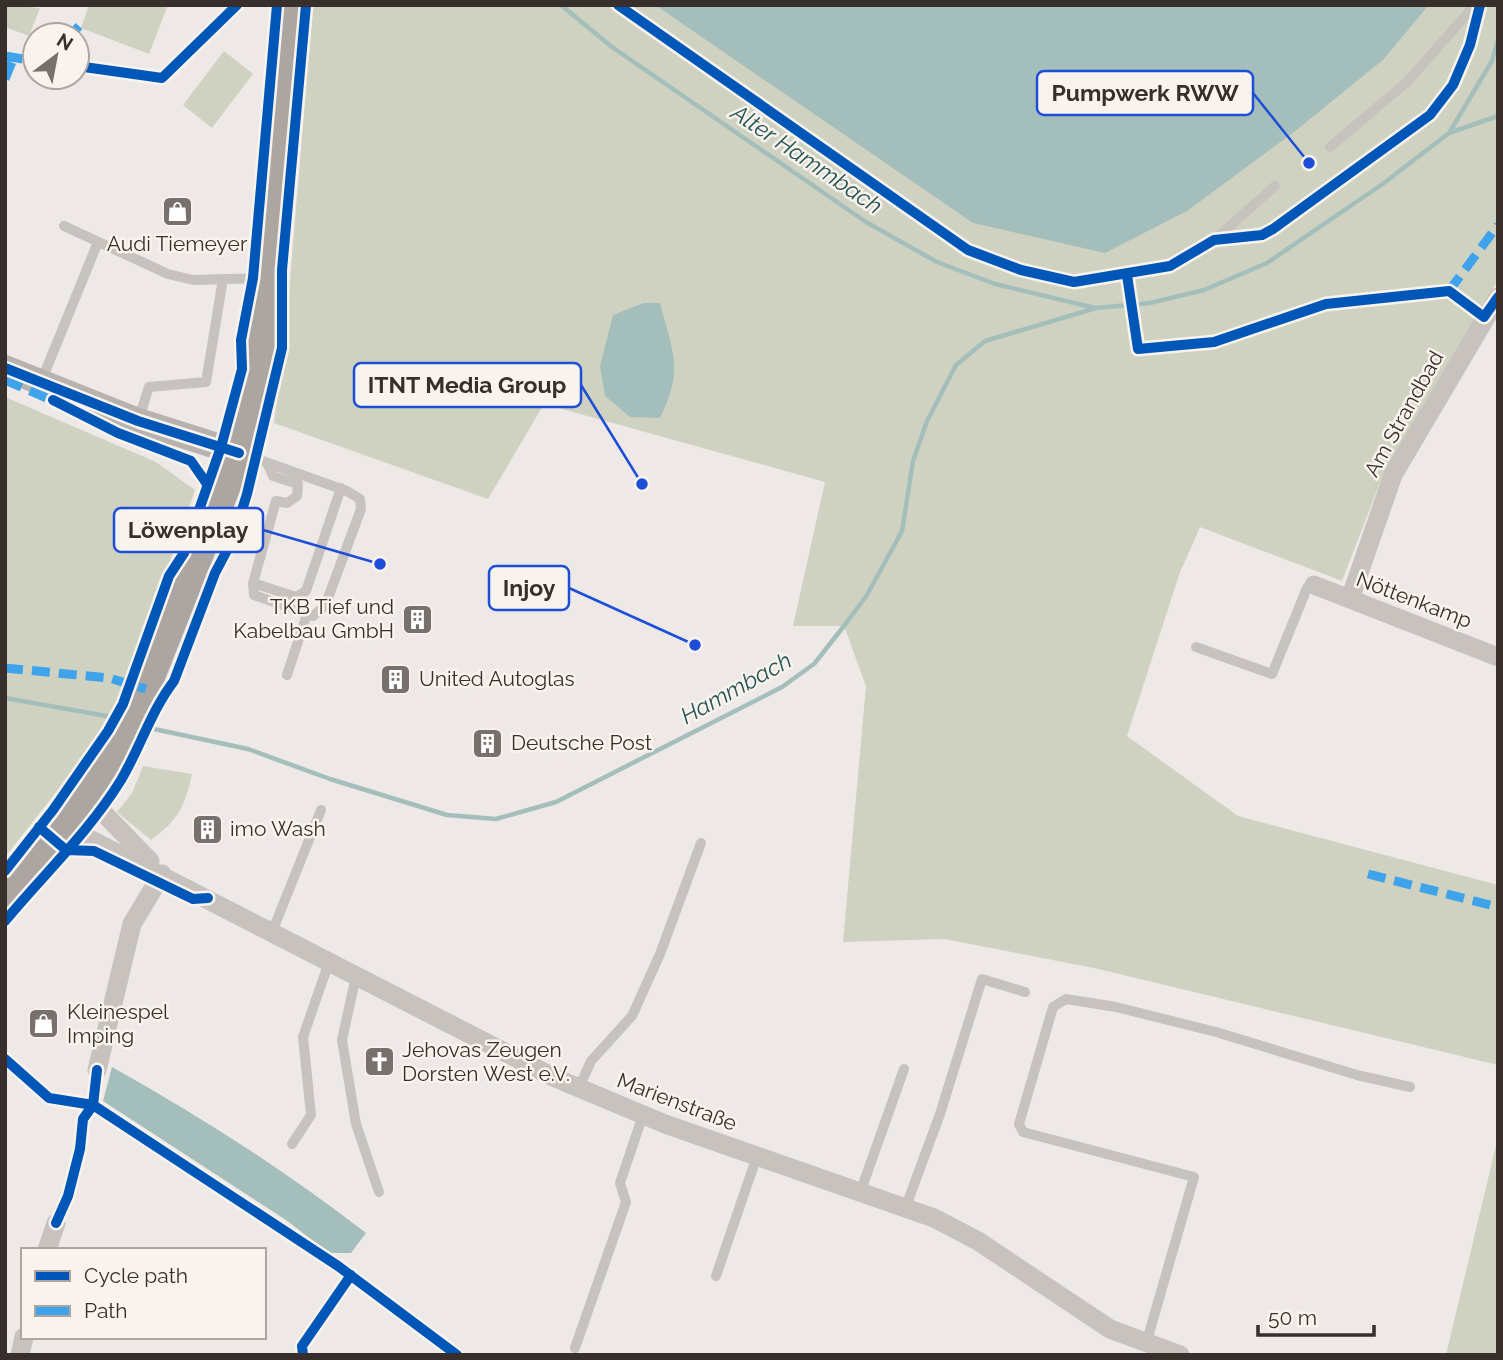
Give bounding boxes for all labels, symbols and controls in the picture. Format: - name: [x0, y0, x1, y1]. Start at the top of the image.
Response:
- north arrow: [21, 21, 91, 91]
- text: N: [53, 28, 77, 55]
- callout: Pumpwerk RWW: [1037, 71, 1253, 115]
- text: Pumpwerk RWW: [1051, 79, 1239, 106]
- water label: Alter Hammbach: [725, 97, 888, 219]
- shop icon: Audi Tiemeyer: [160, 195, 194, 229]
- place label: Audi Tiemeyer: [107, 231, 248, 256]
- street label: Am Strandbad: [1359, 346, 1448, 481]
- callout: ITNT Media Group: [354, 363, 581, 407]
- text: ITNT Media Group: [368, 371, 566, 398]
- callout: Löwenplay: [114, 508, 263, 552]
- text: Löwenplay: [128, 516, 249, 543]
- callout: Injoy: [489, 566, 569, 610]
- street label: Nöttenkamp: [1353, 566, 1475, 633]
- text: Injoy: [503, 574, 556, 601]
- place label: TKB Tief und Kabelbau GmbH: [233, 594, 394, 643]
- building icon: TKB Tief und Kabelbau GmbH: [400, 602, 434, 636]
- water label: Hammbach: [676, 646, 796, 729]
- building icon: United Autoglas: [379, 662, 413, 696]
- place label: United Autoglas: [419, 666, 575, 691]
- building icon: Deutsche Post: [471, 726, 505, 760]
- place label: Deutsche Post: [511, 730, 652, 755]
- building icon: imo Wash: [190, 812, 224, 846]
- place label: imo Wash: [230, 816, 326, 841]
- place label: Kleinespel Imping: [67, 999, 169, 1048]
- shop icon: Kleinespel Imping: [27, 1007, 61, 1041]
- place label: Jehovas Zeugen Dorsten West e.V.: [402, 1037, 570, 1086]
- church icon: Jehovas Zeugen Dorsten West e.V.: [362, 1045, 396, 1079]
- street label: Marienstraße: [614, 1067, 741, 1136]
- legend: [21, 1248, 266, 1339]
- text: Cycle path: [84, 1263, 188, 1288]
- scale bar: [1258, 1294, 1374, 1338]
- text: Path: [84, 1298, 128, 1323]
- text: 50 m: [1268, 1305, 1317, 1330]

